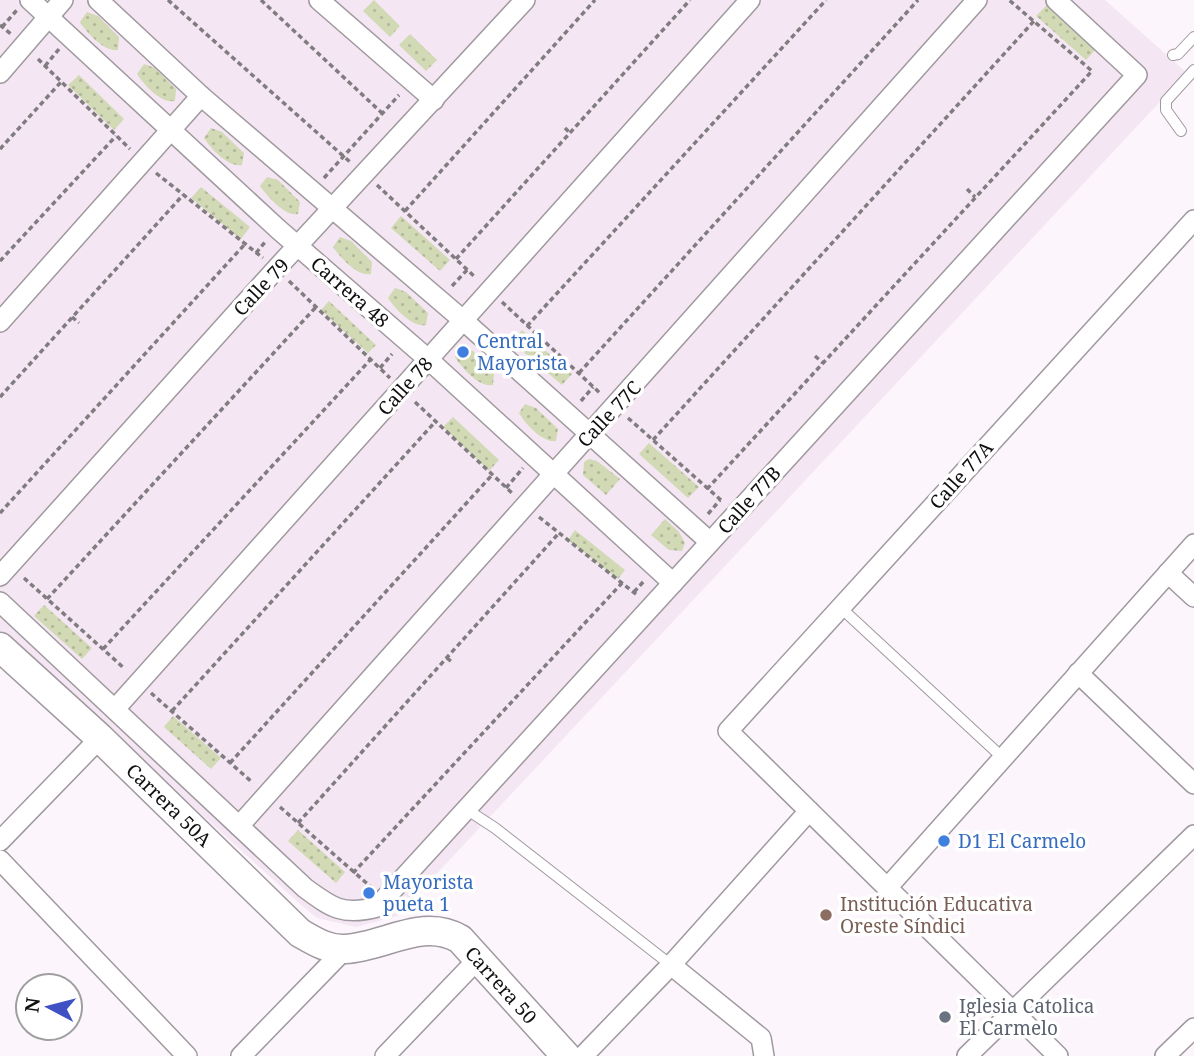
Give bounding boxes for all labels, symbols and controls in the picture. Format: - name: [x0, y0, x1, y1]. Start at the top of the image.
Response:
- street label: Carrera 48: [305, 251, 395, 333]
- street label: Calle 79: [227, 252, 295, 322]
- place label: Central Mayorista: [477, 328, 568, 376]
- marker: Central Mayorista: [455, 344, 471, 360]
- street label: Calle 78: [372, 351, 438, 421]
- street label: Calle 77C: [571, 375, 647, 453]
- street label: Calle 77A: [923, 435, 999, 515]
- street label: Calle 77B: [712, 460, 786, 540]
- street label: Carrera 50A: [121, 758, 218, 853]
- place label: D1 El Carmelo: [958, 828, 1086, 854]
- marker: D1 El Carmelo: [936, 833, 952, 849]
- place label: Mayorista pueta 1: [383, 869, 474, 917]
- marker: Mayorista pueta 1: [361, 885, 377, 901]
- place label: Institución Educativa Oreste Síndici: [840, 891, 1033, 939]
- marker: Institución Educativa Oreste Síndici: [818, 907, 834, 923]
- street label: Carrera 50: [459, 941, 543, 1029]
- north arrow: [14, 972, 84, 1042]
- place label: Iglesia Catolica El Carmelo: [959, 993, 1095, 1041]
- text: N: [18, 996, 46, 1014]
- marker: Iglesia Catolica El Carmelo: [937, 1009, 953, 1025]

